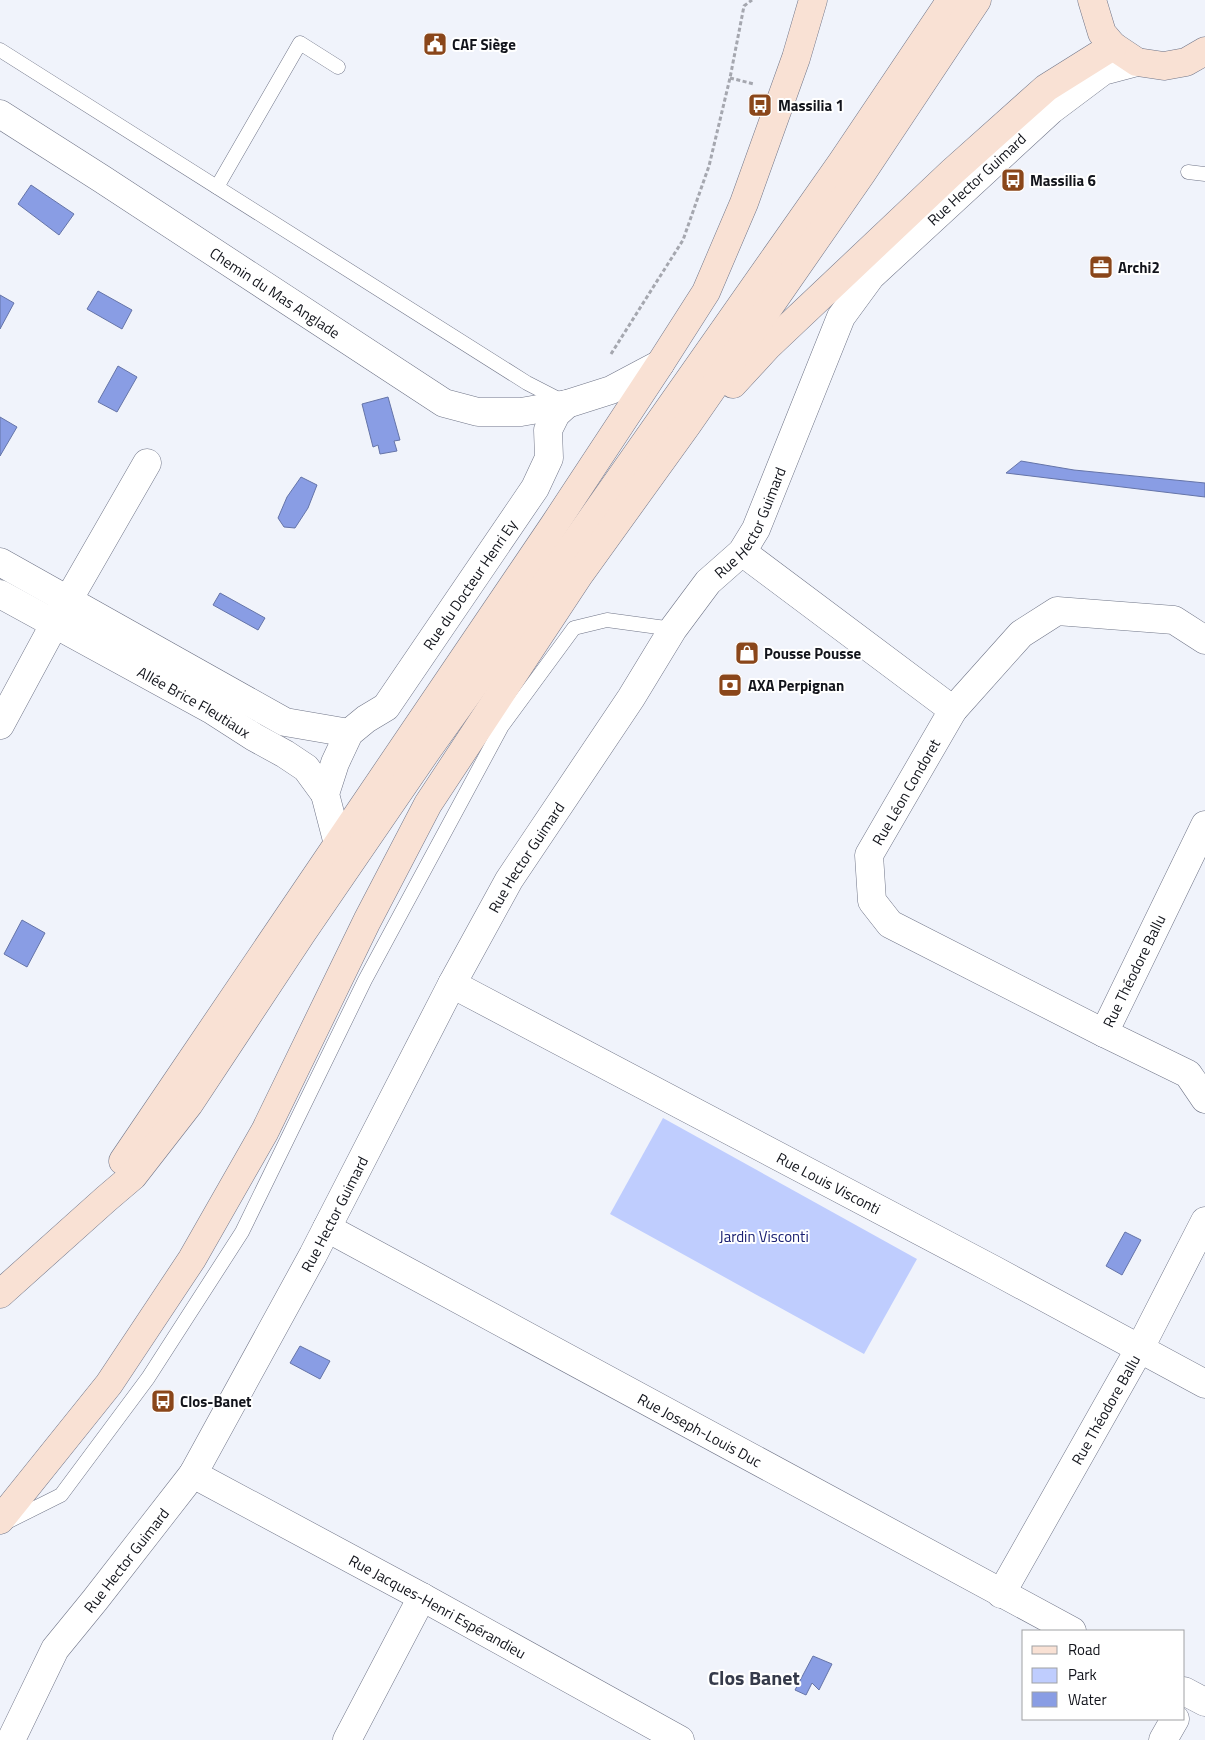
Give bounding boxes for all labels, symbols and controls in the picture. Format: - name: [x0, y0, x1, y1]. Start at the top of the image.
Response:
- public building icon: CAF Siège: [422, 31, 448, 57]
- place label: CAF Siège: [452, 33, 516, 56]
- bus stop icon: Massilia 1: [747, 92, 773, 118]
- place label: Massilia 1: [778, 94, 844, 117]
- street label: Rue Hector Guimard: [922, 127, 1031, 231]
- bus stop icon: Massilia 6: [1000, 167, 1026, 193]
- place label: Massilia 6: [1030, 169, 1096, 192]
- street label: Chemin du Mas Anglade: [205, 241, 345, 344]
- office icon: Archi2: [1088, 254, 1114, 280]
- place label: Archi2: [1118, 256, 1160, 279]
- street label: Rue Hector Guimard: [709, 463, 791, 583]
- street label: Rue du Docteur Henri Ey: [417, 514, 522, 654]
- shop icon: Pousse Pousse: [734, 640, 760, 666]
- place label: Pousse Pousse: [764, 642, 861, 665]
- street label: Allée Brice Fleutiaux: [133, 660, 255, 744]
- bank icon: AXA Perpignan: [717, 672, 743, 698]
- place label: AXA Perpignan: [748, 674, 844, 697]
- street label: Rue Léon Condoret: [866, 734, 946, 850]
- street label: Rue Hector Guimard: [482, 797, 570, 917]
- street label: Rue Théodore Ballu: [1097, 911, 1171, 1031]
- street label: Rue Louis Visconti: [773, 1146, 885, 1220]
- street label: Rue Hector Guimard: [295, 1152, 373, 1276]
- park label: Jardin Visconti: [719, 1225, 809, 1248]
- street label: Rue Théodore Ballu: [1065, 1350, 1146, 1469]
- street label: Rue Joseph-Louis Duc: [634, 1387, 766, 1473]
- bus stop icon: Clos-Banet: [150, 1388, 176, 1414]
- place label: Clos-Banet: [180, 1390, 252, 1413]
- street label: Rue Hector Guimard: [78, 1503, 174, 1617]
- street label: Rue Jacques-Henri Espérandieu: [345, 1548, 530, 1664]
- legend: [1022, 1630, 1185, 1720]
- text: Road: [1068, 1638, 1100, 1661]
- district label: Clos Banet: [708, 1662, 800, 1693]
- text: Park: [1068, 1663, 1097, 1686]
- text: Water: [1068, 1688, 1107, 1711]

